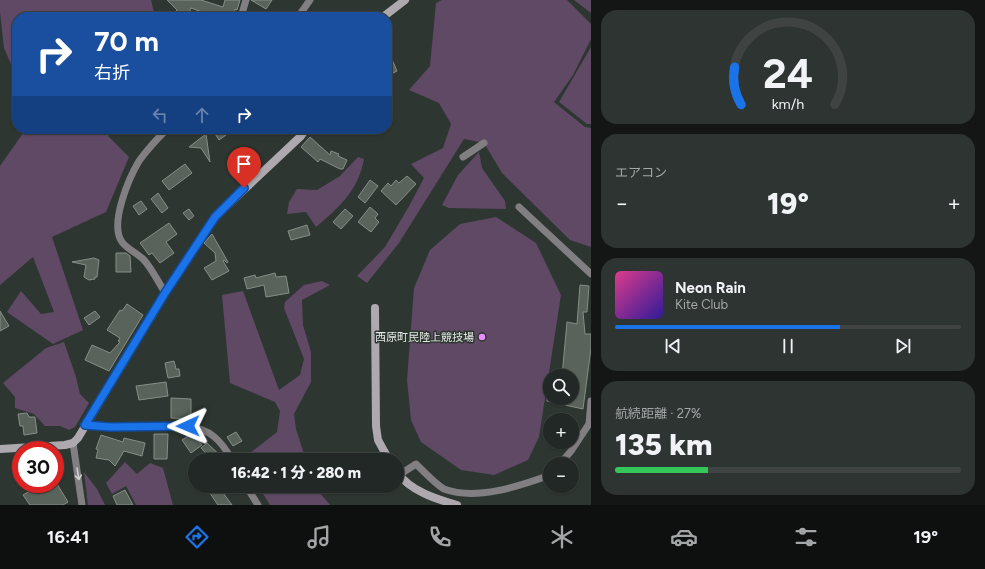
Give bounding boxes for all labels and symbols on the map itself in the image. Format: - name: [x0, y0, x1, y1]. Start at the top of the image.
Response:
- pin: [227, 147, 261, 188]
- place label: 西原町民陸上競技場: [375, 331, 474, 344]
- marker: 西原町民陸上競技場: [477, 332, 487, 342]
- position arrow: [167, 405, 209, 447]
- speed limit sign: 30: [12, 441, 64, 493]
- one-way arrow: [74, 467, 82, 480]

